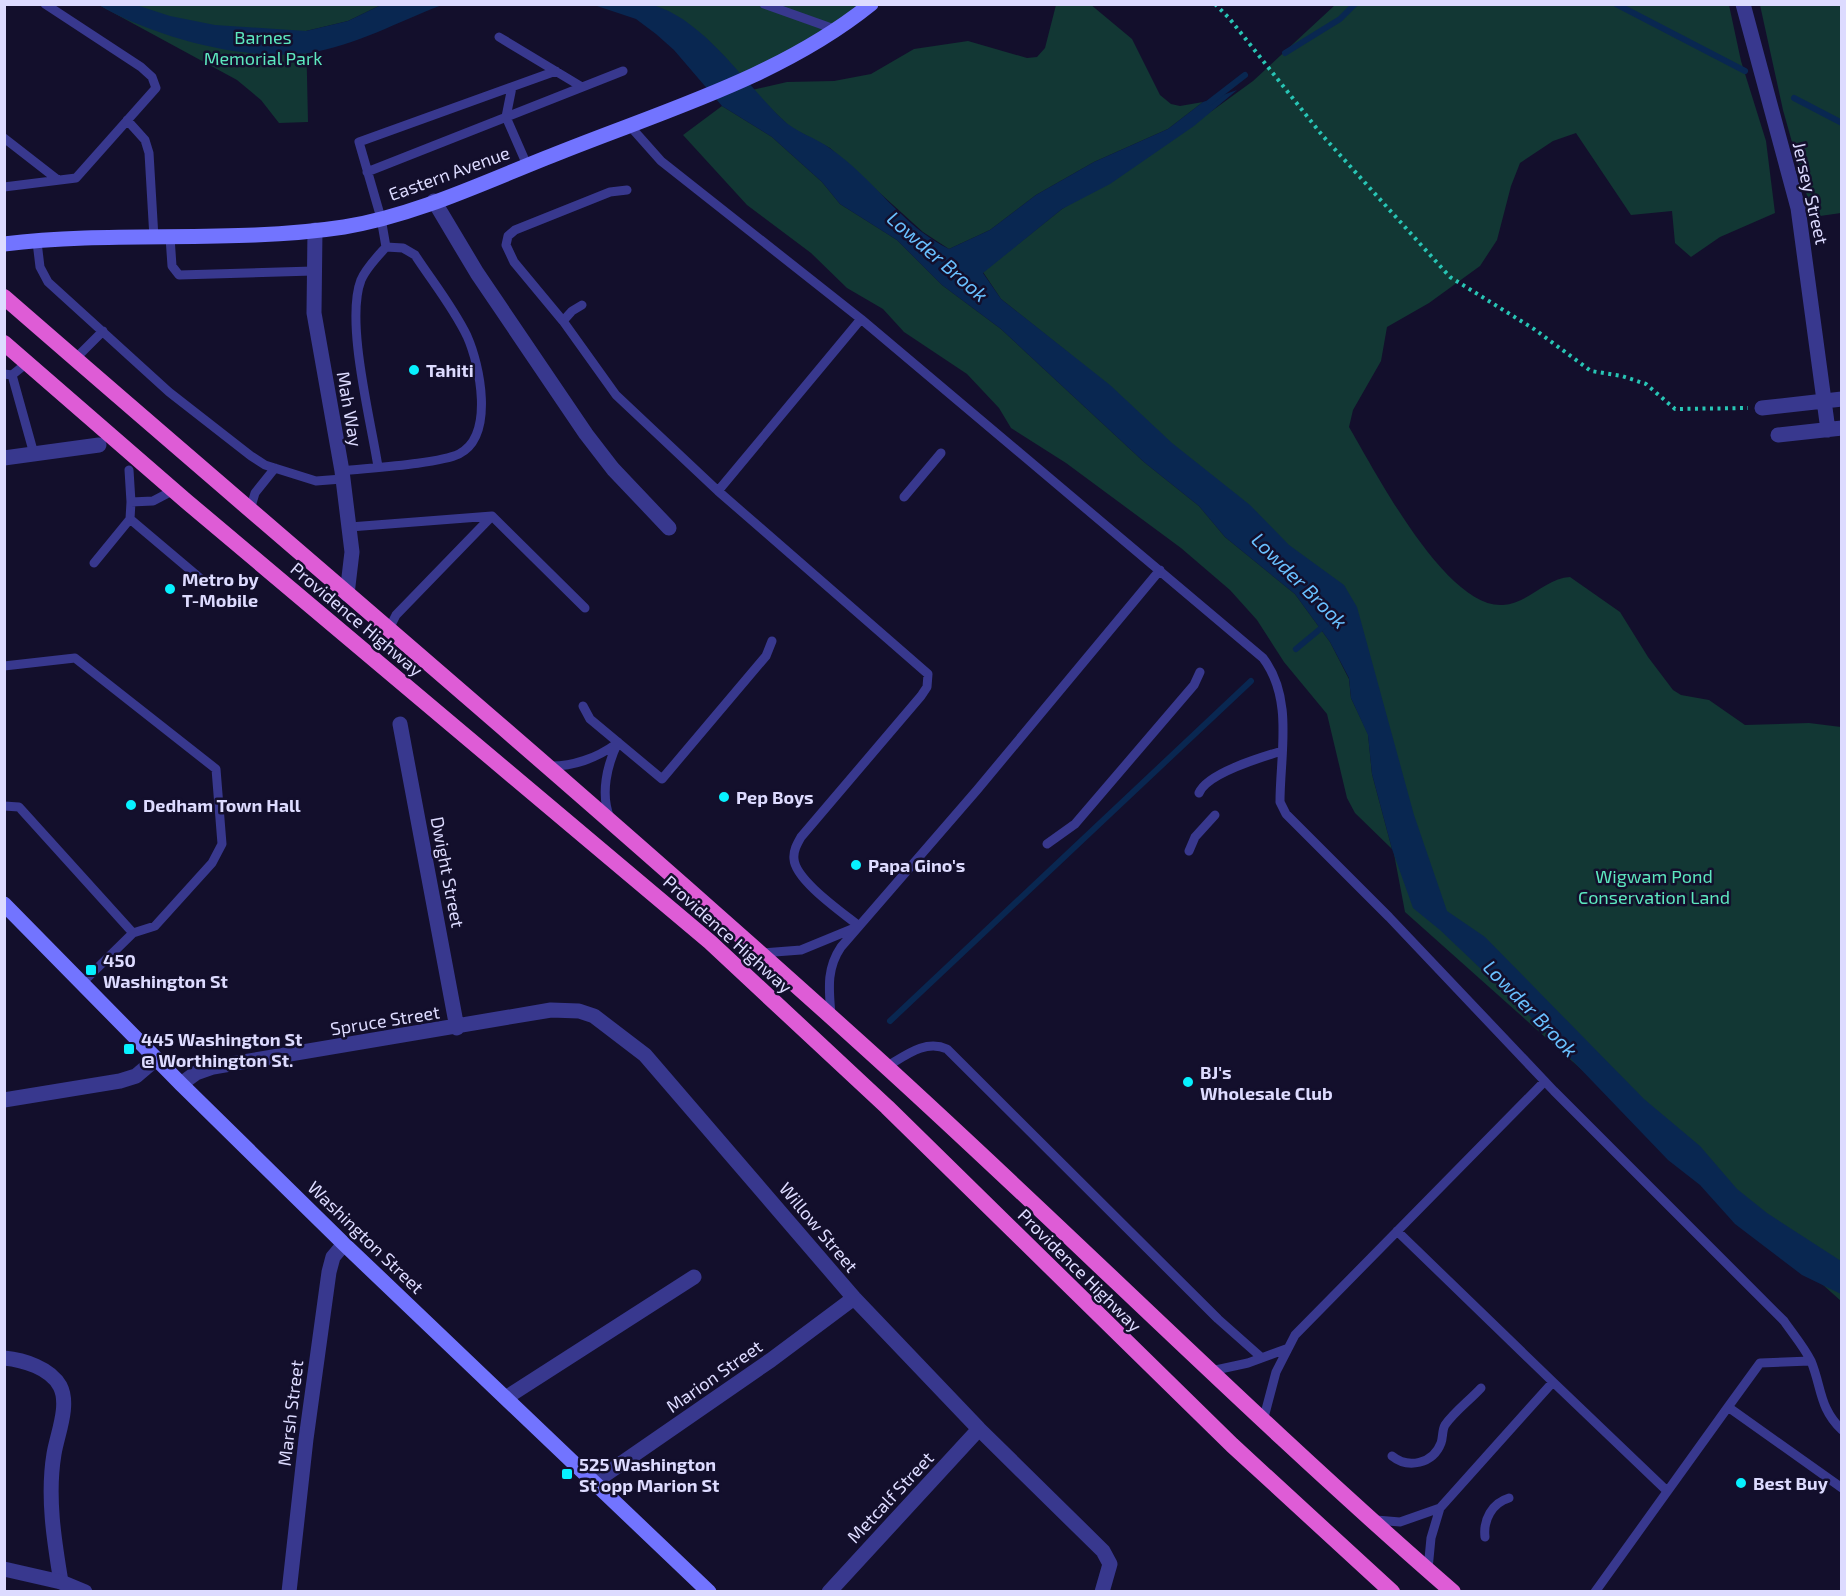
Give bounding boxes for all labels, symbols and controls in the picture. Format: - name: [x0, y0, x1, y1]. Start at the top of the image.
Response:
- park label: Barnes Memorial Park: [204, 26, 322, 69]
- street label: Jersey Street: [1788, 139, 1834, 247]
- street label: Eastern Avenue: [385, 141, 513, 205]
- water label: Lowder Brook: [883, 206, 993, 306]
- place label: Tahiti: [426, 359, 474, 381]
- marker: Tahiti: [407, 363, 421, 377]
- street label: Mah Way: [333, 370, 368, 449]
- water label: Lowder Brook: [1247, 527, 1353, 633]
- street label: Providence Highway: [286, 557, 428, 681]
- place label: Metro by T-Mobile: [182, 568, 260, 611]
- marker: Metro by T-Mobile: [163, 582, 177, 596]
- place label: Pep Boys: [736, 786, 814, 808]
- marker: Pep Boys: [717, 790, 731, 804]
- place label: Dedham Town Hall: [143, 794, 301, 816]
- marker: Dedham Town Hall: [124, 798, 138, 812]
- street label: Dwight Street: [426, 815, 470, 930]
- place label: Papa Gino's: [868, 854, 965, 876]
- marker: Papa Gino's: [849, 858, 863, 872]
- park label: Wigwam Pond Conservation Land: [1578, 865, 1730, 908]
- street label: Providence Highway: [659, 870, 797, 998]
- place label: 450 Washington St: [103, 949, 228, 992]
- water label: Lowder Brook: [1479, 955, 1583, 1061]
- marker: 450 Washington St: [84, 963, 98, 977]
- street label: Spruce Street: [329, 1000, 441, 1039]
- place label: 445 Washington St @ Worthington St.: [141, 1028, 303, 1071]
- marker: 445 Washington St @ Worthington St.: [122, 1042, 136, 1056]
- place label: BJ's Wholesale Club: [1200, 1061, 1333, 1104]
- marker: BJ's Wholesale Club: [1181, 1075, 1195, 1089]
- street label: Washington Street: [303, 1176, 429, 1298]
- street label: Willow Street: [775, 1177, 863, 1277]
- street label: Providence Highway: [1014, 1204, 1147, 1337]
- street label: Marion Street: [662, 1335, 766, 1417]
- street label: Marsh Street: [273, 1359, 307, 1467]
- street label: Metcalf Street: [842, 1447, 938, 1547]
- place label: 525 Washington St opp Marion St: [579, 1453, 720, 1496]
- marker: 525 Washington St opp Marion St: [560, 1467, 574, 1481]
- place label: Best Buy: [1753, 1472, 1829, 1494]
- marker: Best Buy: [1734, 1476, 1748, 1490]

